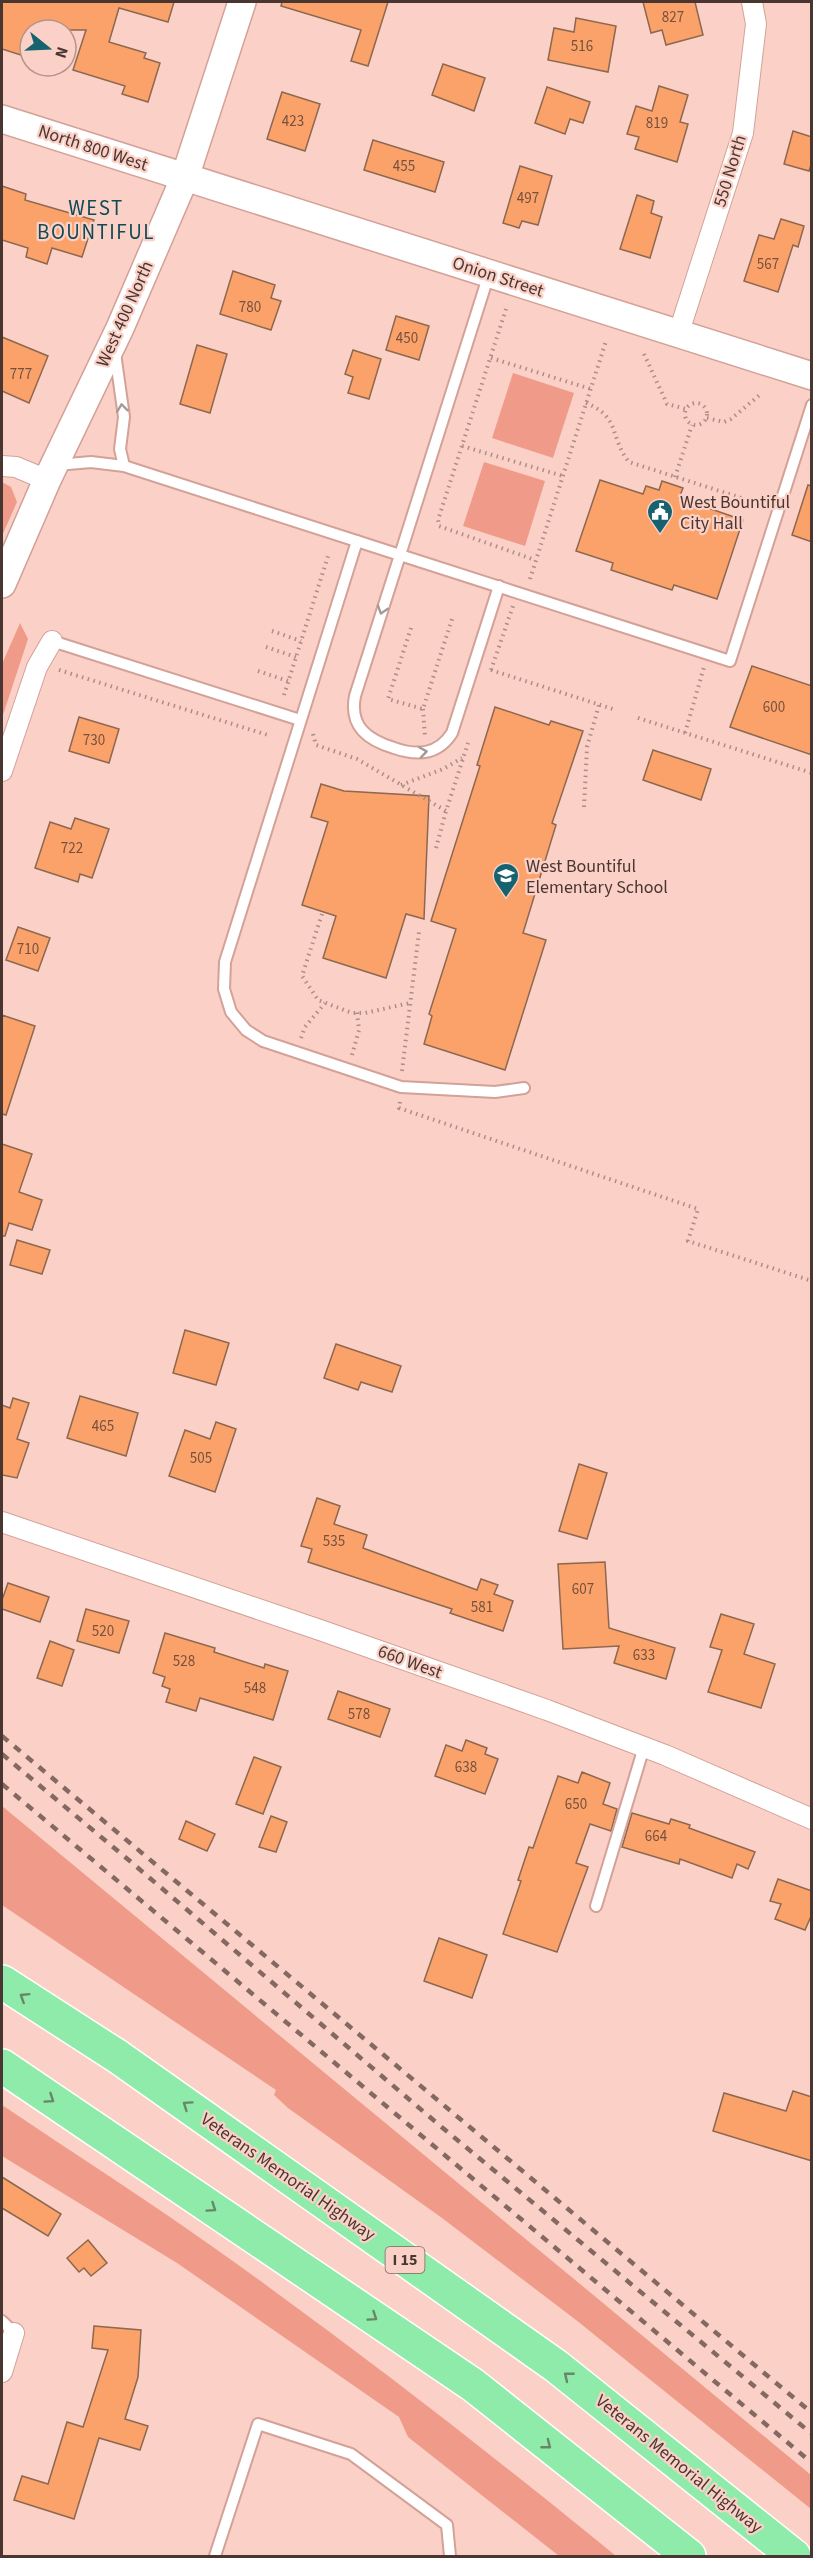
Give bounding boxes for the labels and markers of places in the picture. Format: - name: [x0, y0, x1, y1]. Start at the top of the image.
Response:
- place label: West Bountiful City Hall: [680, 490, 790, 536]
- public building icon: West Bountiful City Hall: [645, 497, 675, 535]
- place label: West Bountiful Elementary School: [526, 854, 668, 900]
- school or university icon: West Bountiful Elementary School: [491, 861, 521, 899]

